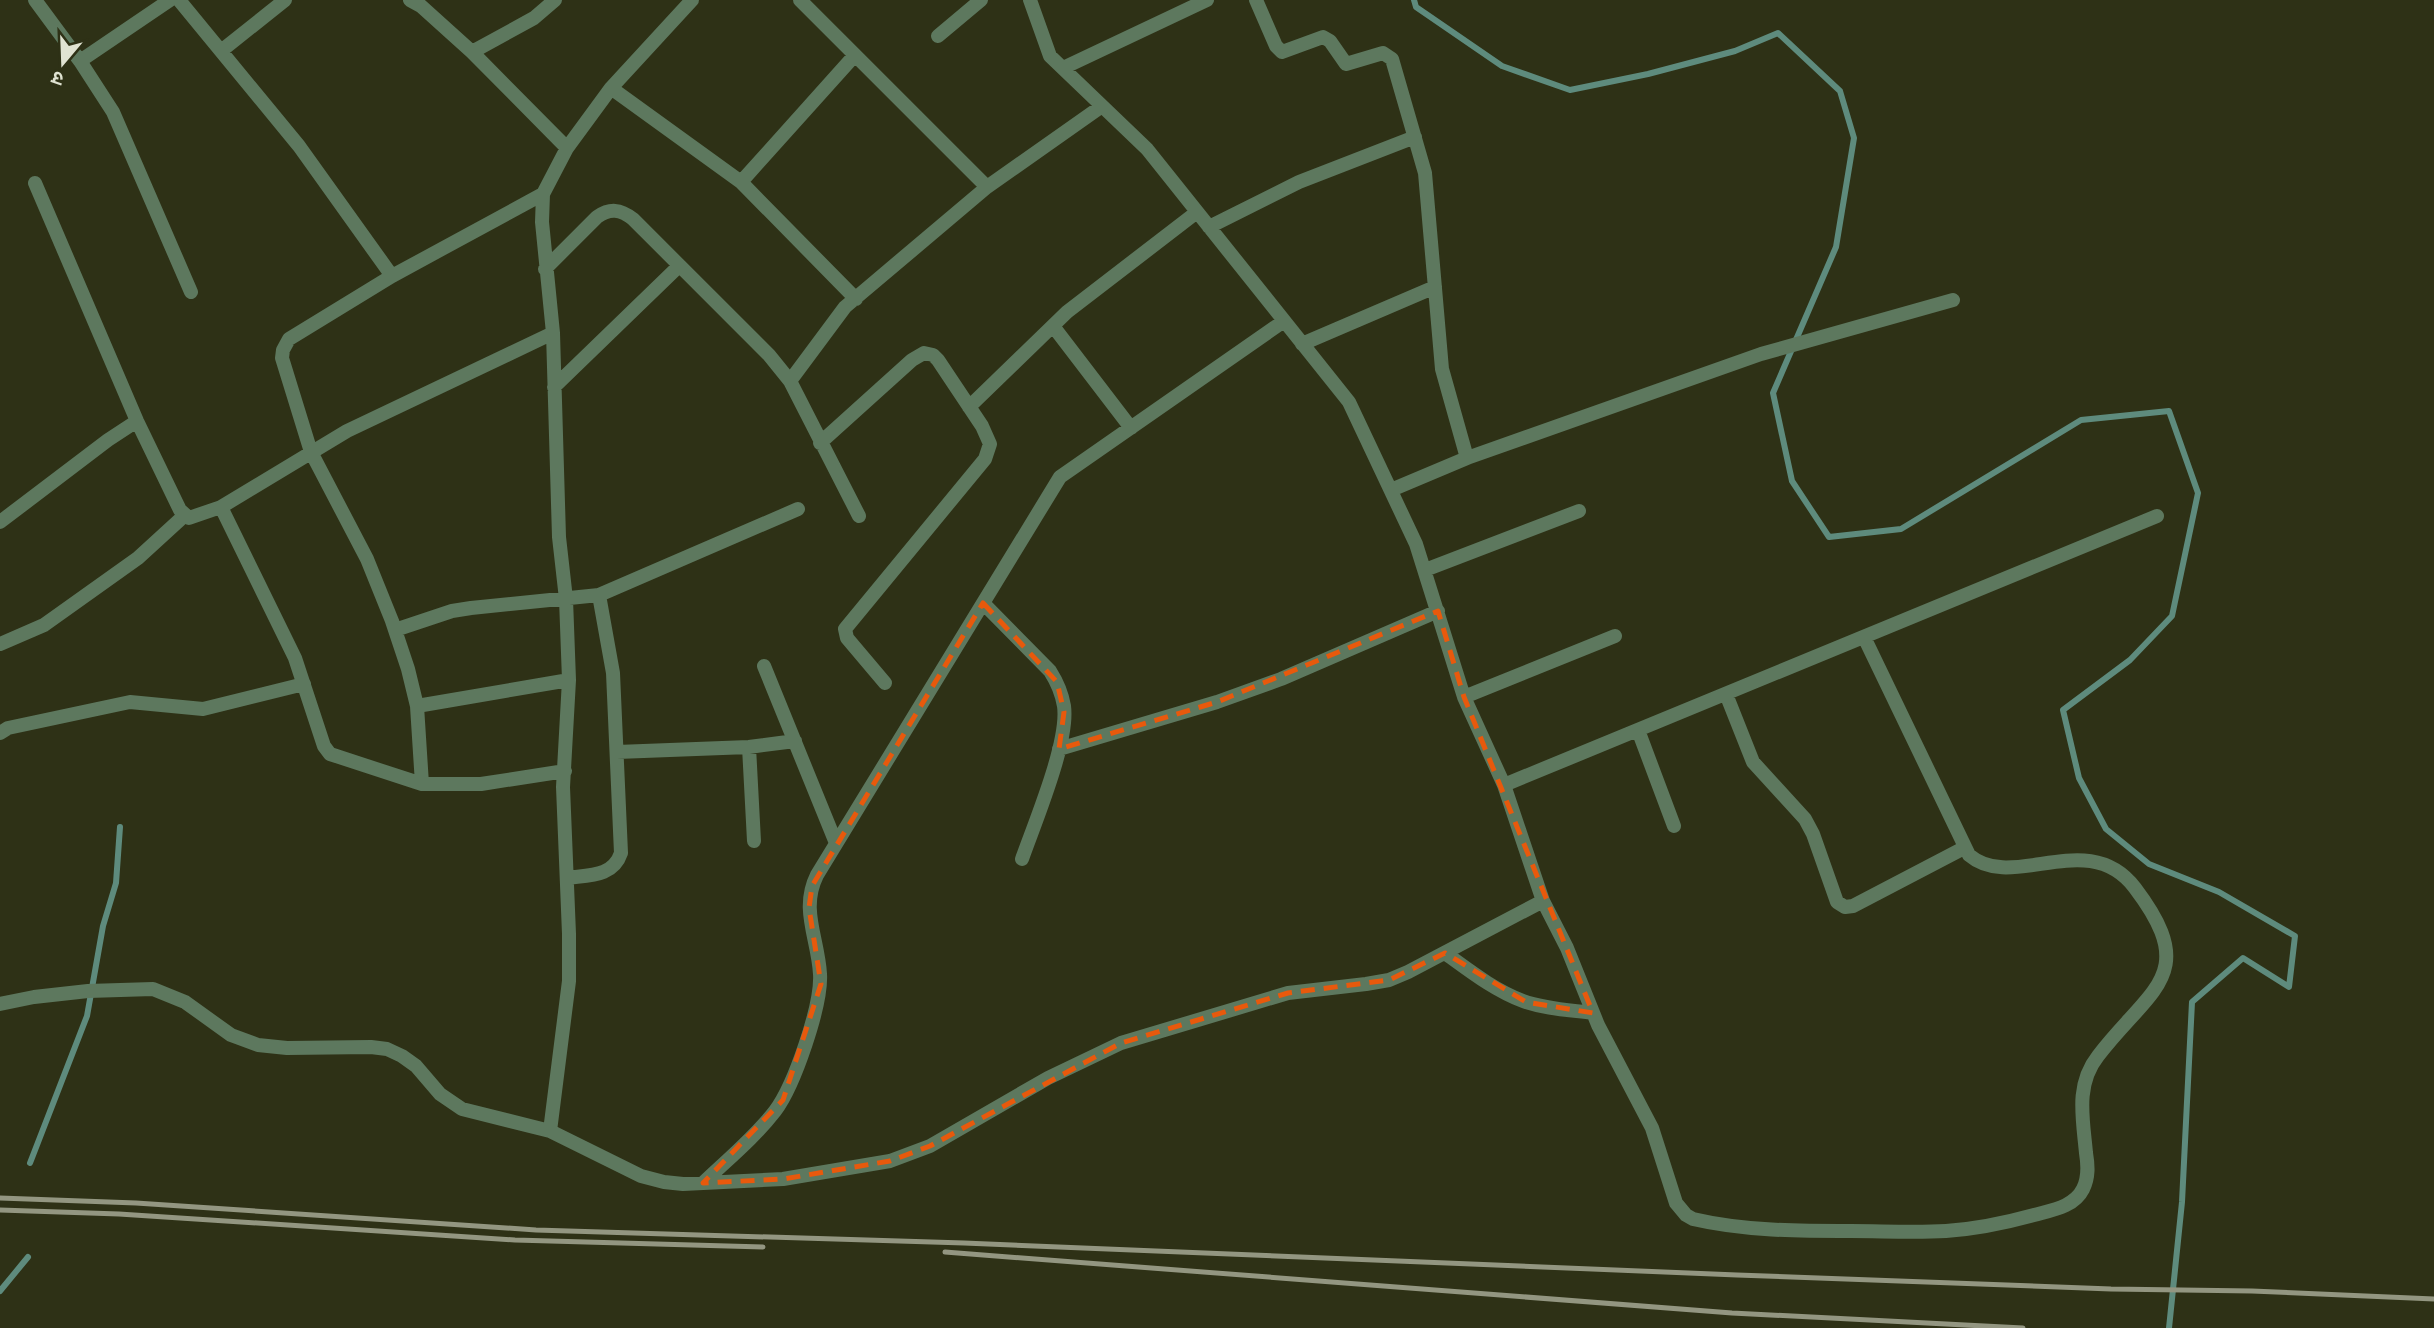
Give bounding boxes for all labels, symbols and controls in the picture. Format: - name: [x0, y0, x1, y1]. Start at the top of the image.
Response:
- north arrow: [28, 28, 98, 98]
- text: उ: [47, 66, 67, 92]

